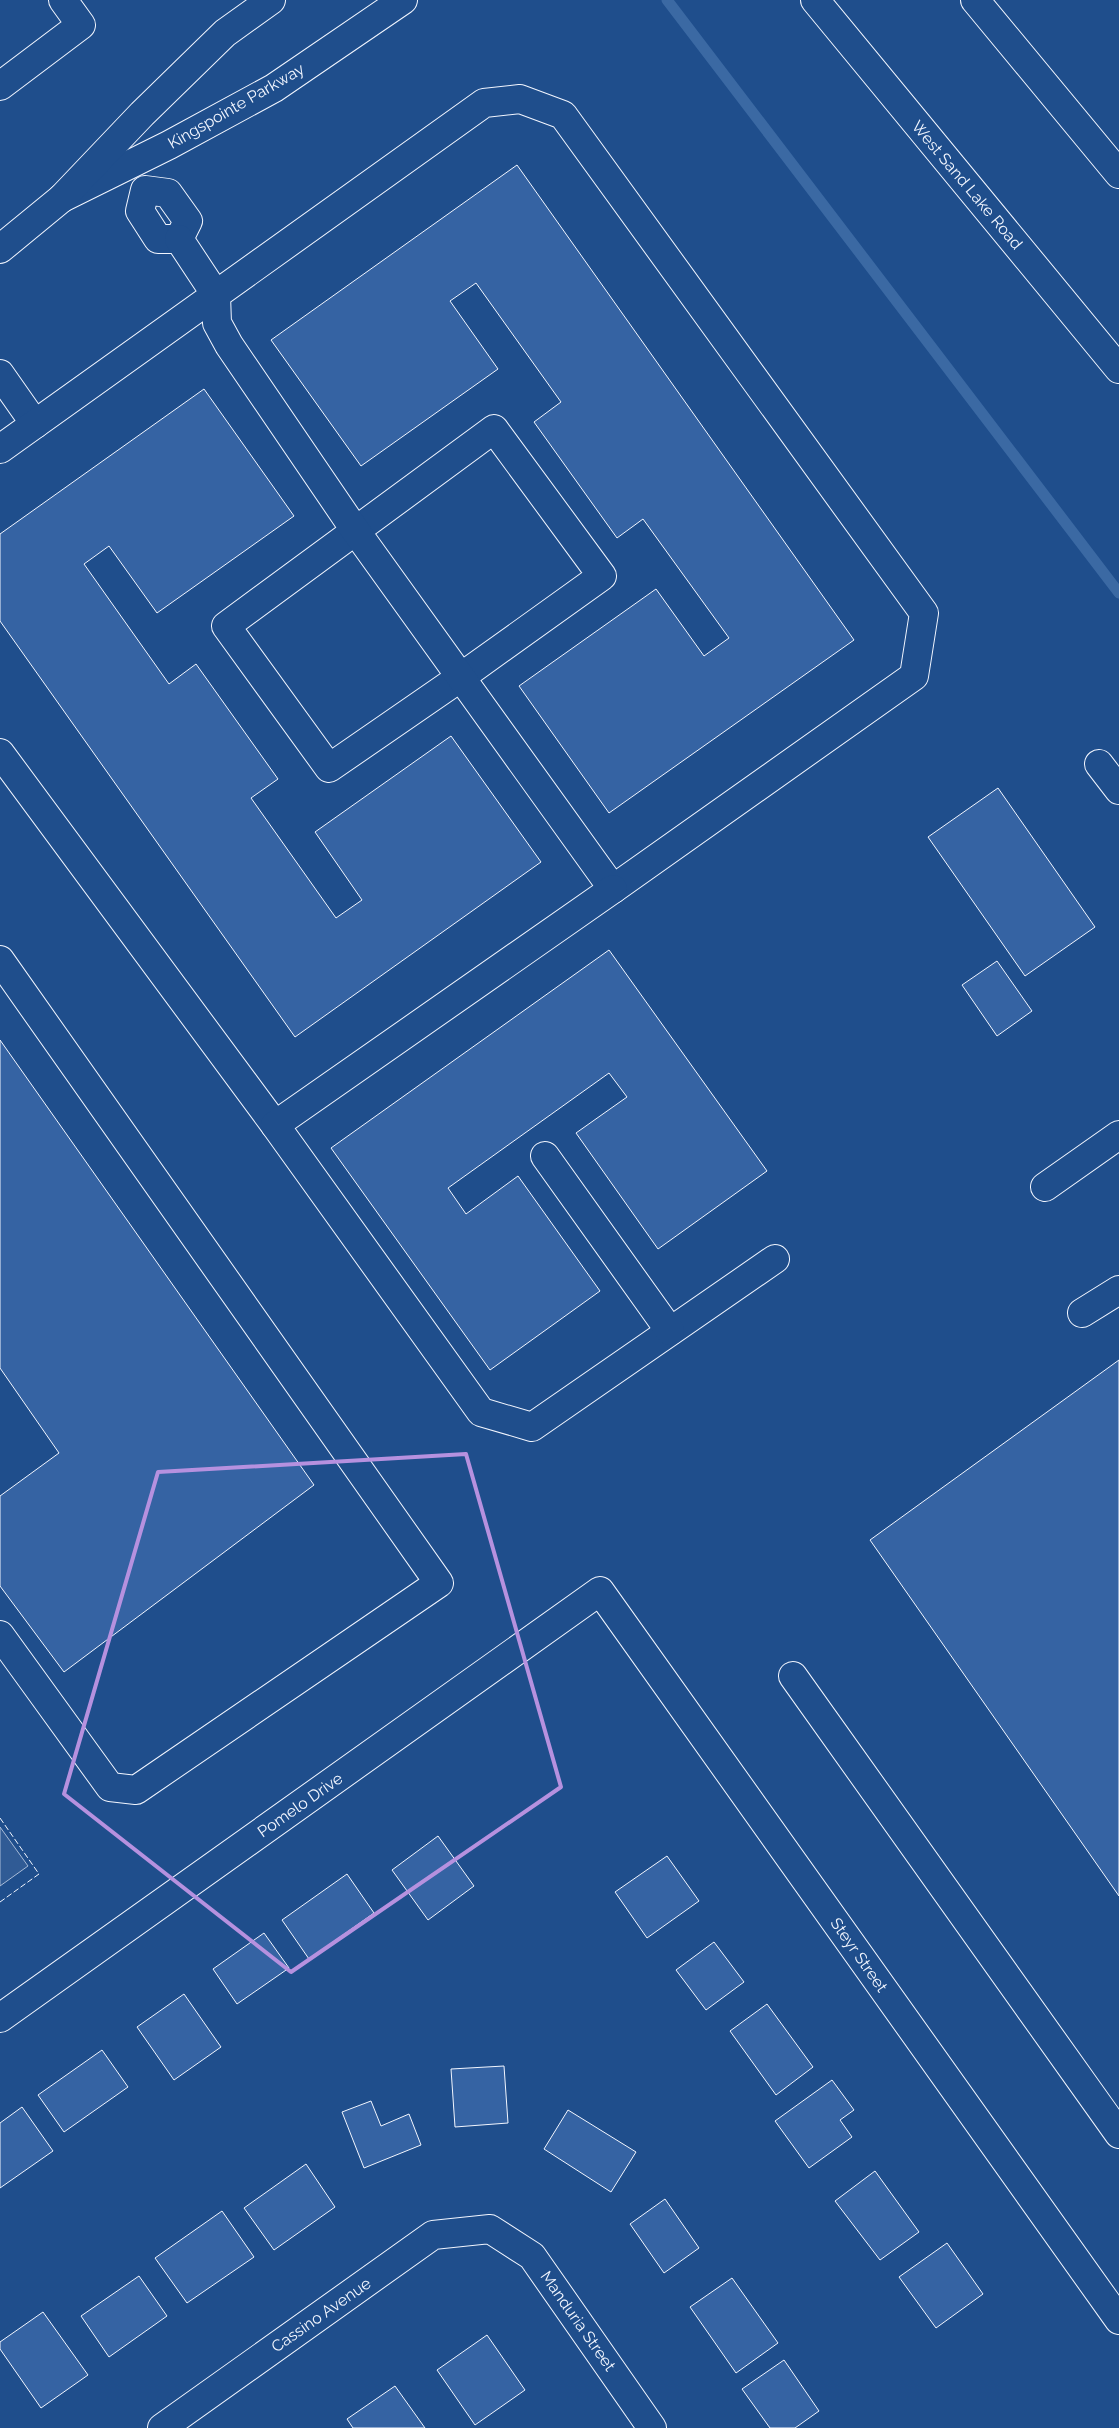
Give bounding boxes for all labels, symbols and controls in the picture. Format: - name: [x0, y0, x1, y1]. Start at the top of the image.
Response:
- street label: Kingspointe Parkway: [164, 59, 308, 153]
- street label: West Sand Lake Road: [908, 117, 1026, 253]
- street label: Pomelo Drive: [254, 1769, 346, 1841]
- street label: Steyr Street: [826, 1914, 892, 1996]
- street label: Manduria Street: [536, 2267, 620, 2375]
- street label: Cassino Avenue: [268, 2274, 374, 2356]

